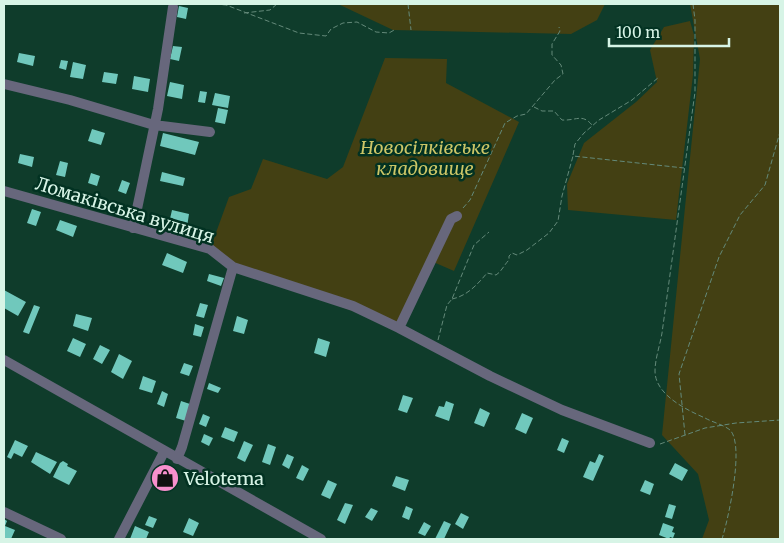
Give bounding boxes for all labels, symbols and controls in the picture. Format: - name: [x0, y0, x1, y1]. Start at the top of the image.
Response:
- scale bar: [609, 15, 729, 47]
- text: 100 m: [616, 23, 660, 42]
- park label: Новосілківське кладовище: [360, 136, 490, 180]
- street label: Ломаківська вулиця: [33, 172, 218, 248]
- shop icon: Velotema: [150, 463, 180, 493]
- place label: Velotema: [183, 467, 264, 490]

